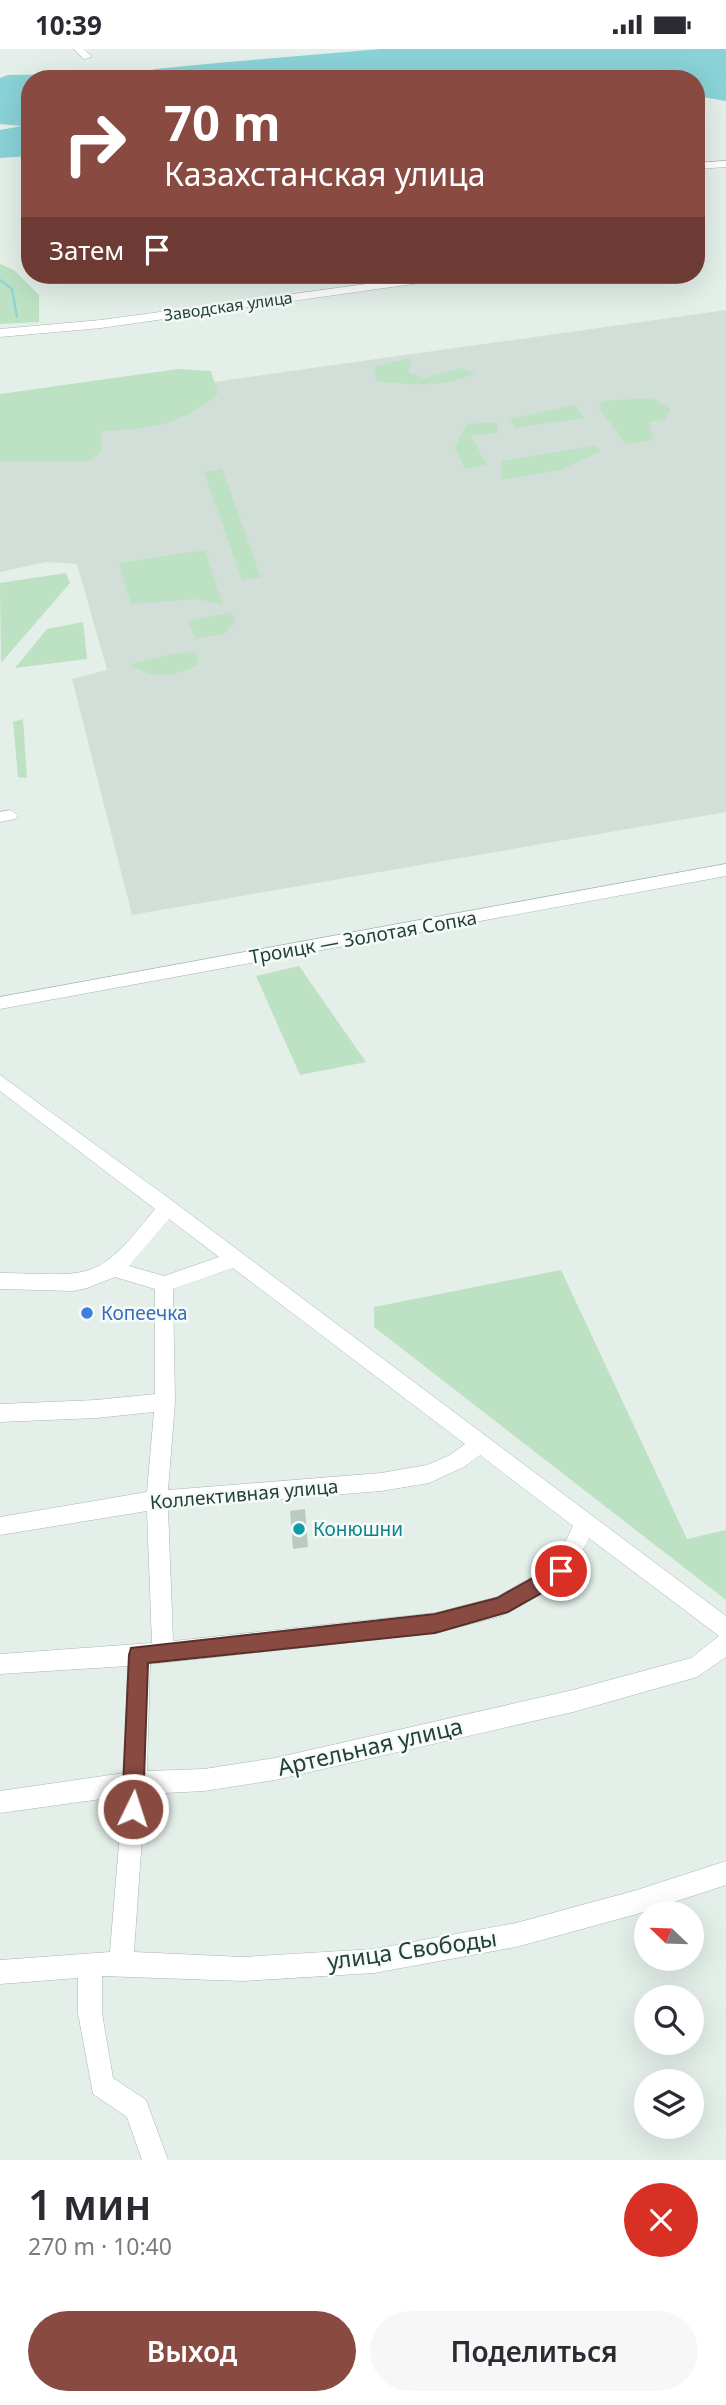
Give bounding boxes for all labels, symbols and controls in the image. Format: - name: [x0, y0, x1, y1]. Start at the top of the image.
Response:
- text: 10:39: [35, 7, 102, 43]
- text: 70 m: [164, 89, 281, 155]
- icon: right: [49, 98, 140, 189]
- text: Казахстанская улица: [164, 152, 485, 195]
- icon: arrive: [138, 231, 176, 269]
- text: Затем: [49, 232, 124, 268]
- street label: Заводская улица: [162, 286, 294, 326]
- street label: Троицк — Золотая Сопка: [247, 904, 479, 970]
- place label: Копеечка: [101, 1300, 188, 1326]
- marker: Копеечка: [79, 1305, 95, 1321]
- street label: Коллективная улица: [149, 1473, 339, 1515]
- place label: Конюшни: [313, 1516, 403, 1542]
- marker: Конюшни: [291, 1521, 307, 1537]
- pin: [531, 1541, 591, 1601]
- icon: arrive: [542, 1552, 580, 1590]
- street label: Артельная улица: [274, 1709, 465, 1783]
- position arrow: [96, 1772, 170, 1846]
- north arrow: [634, 1901, 704, 1971]
- map controls: [634, 1901, 704, 2139]
- street label: улица Свободы: [325, 1921, 499, 1977]
- button: search: [634, 1985, 704, 2055]
- button: layers: [634, 2069, 704, 2139]
- text: 1 мин: [28, 2175, 151, 2232]
- button: close: [624, 2183, 698, 2257]
- text: 270 m · 10:40: [28, 2230, 172, 2262]
- button: Выход: [28, 2311, 356, 2391]
- button: Поделиться: [370, 2311, 698, 2391]

